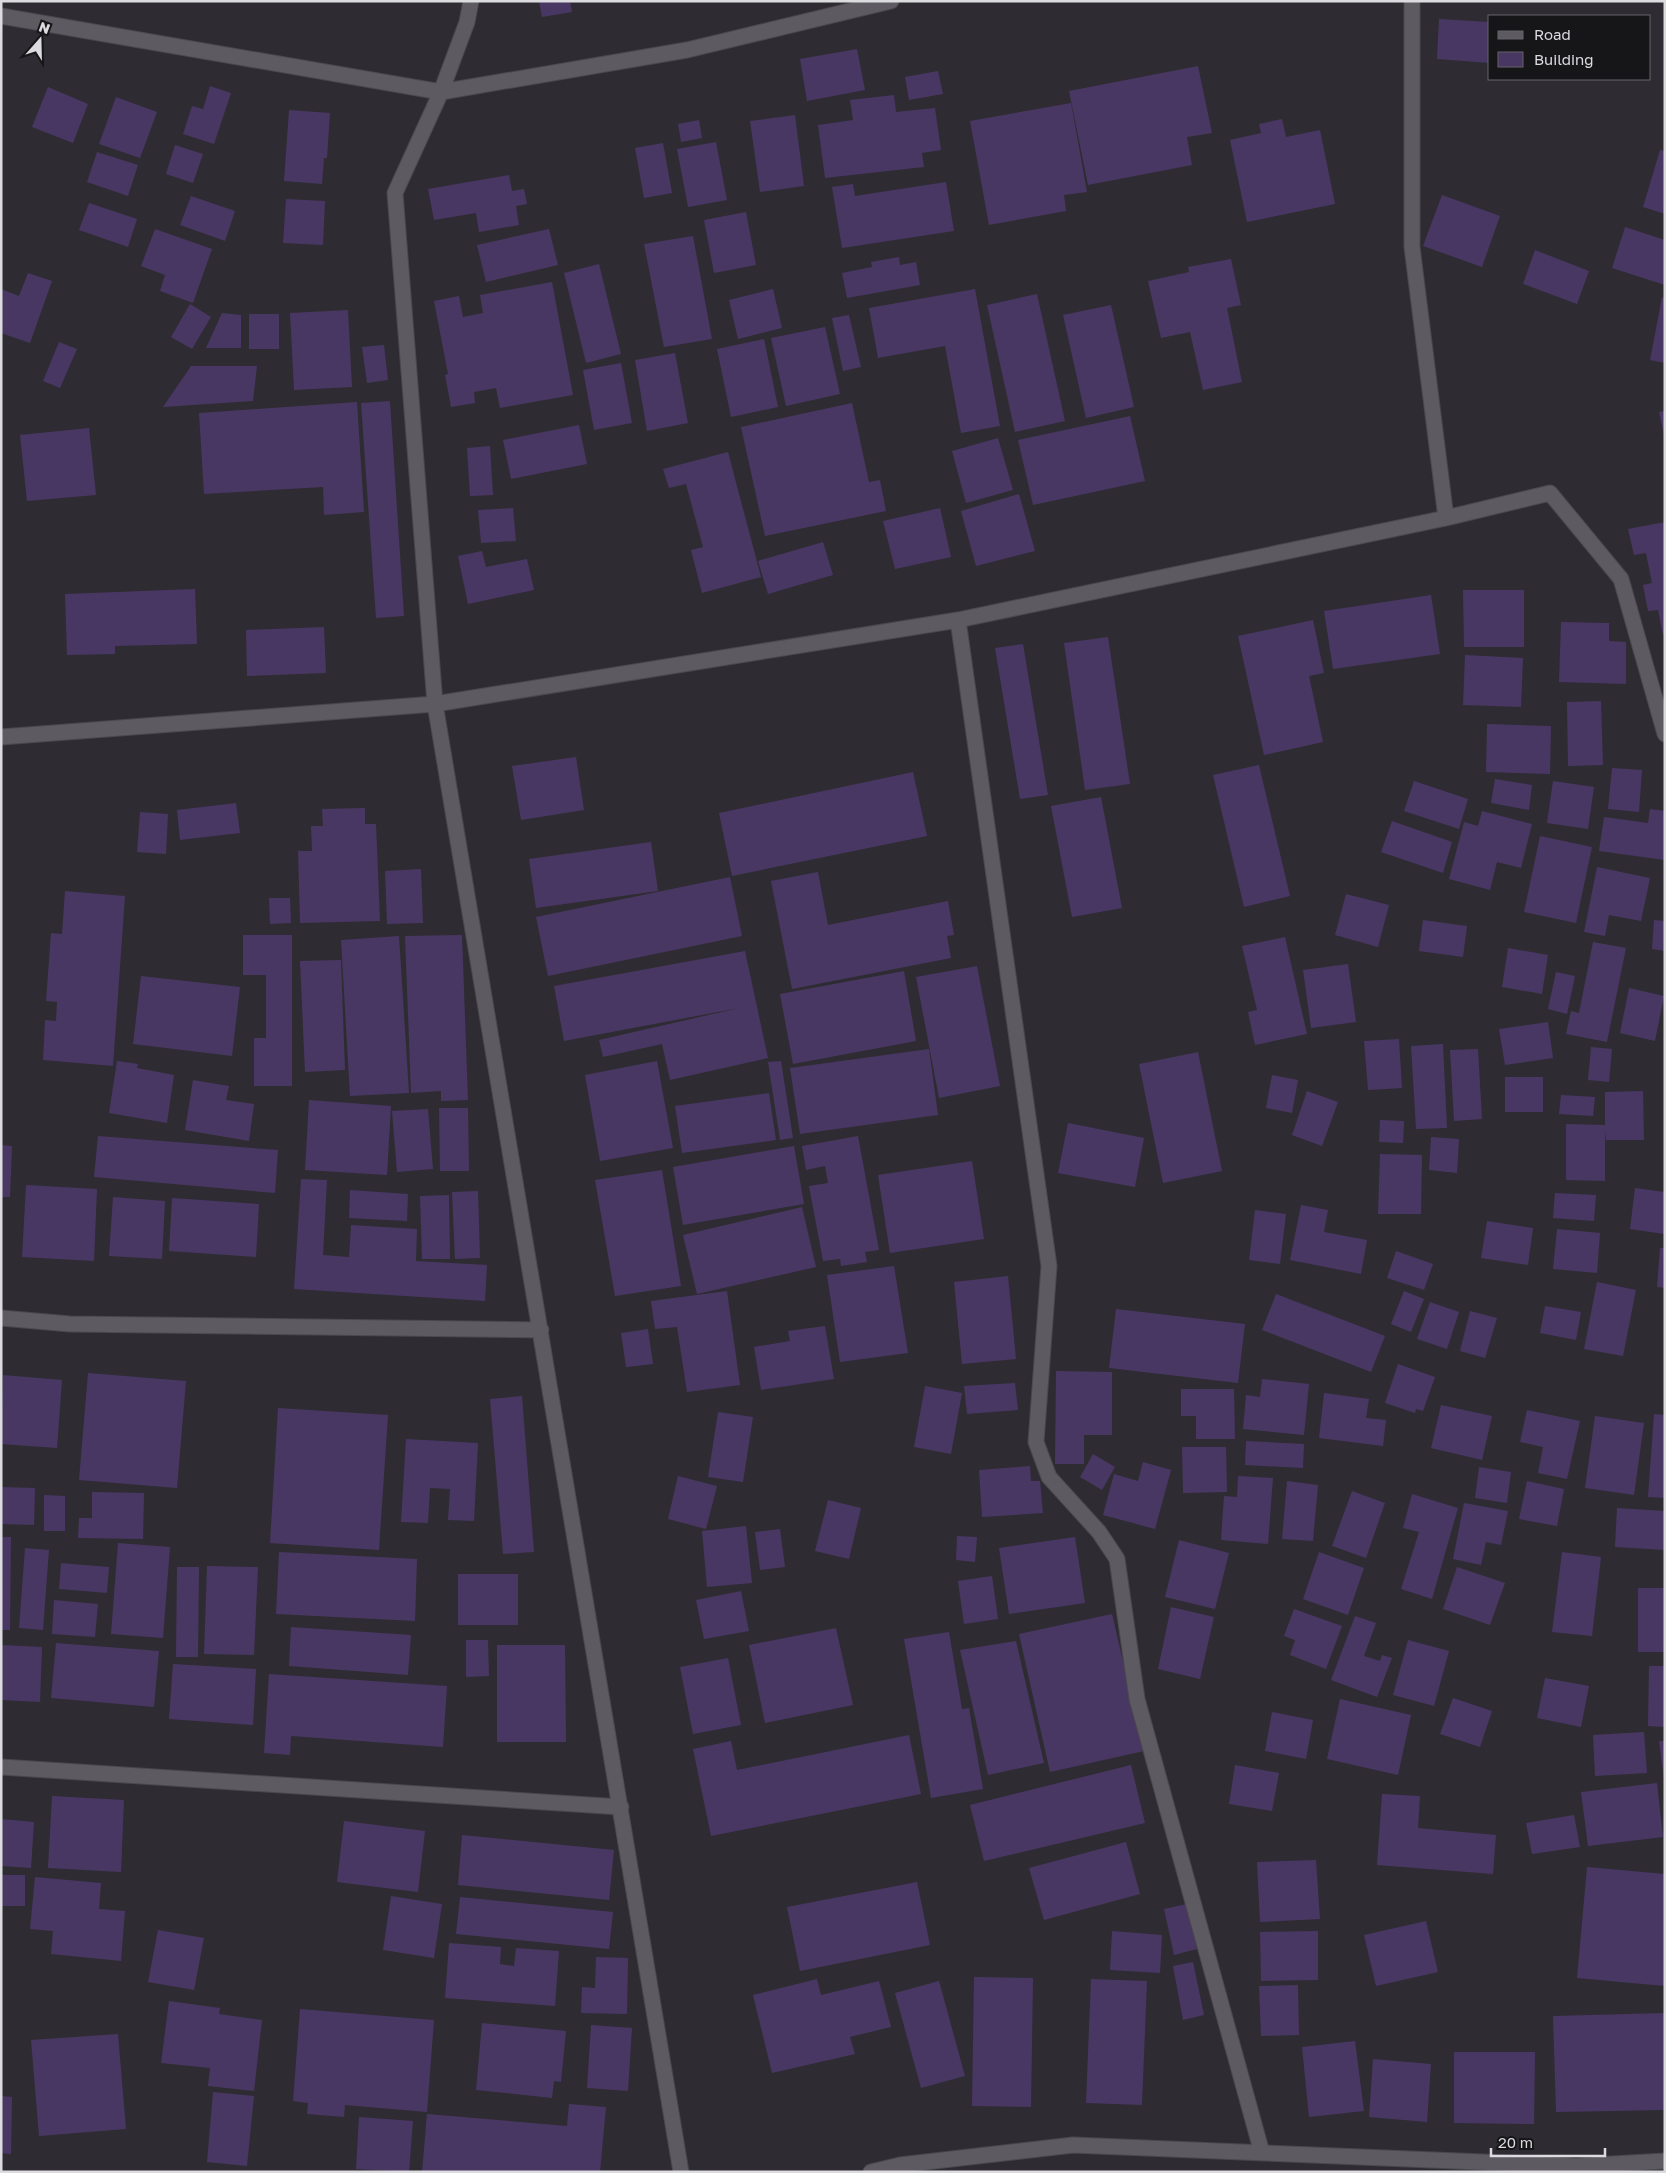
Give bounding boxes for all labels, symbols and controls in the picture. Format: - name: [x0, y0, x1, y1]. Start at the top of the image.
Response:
- north arrow: [15, 15, 65, 65]
- legend: [1488, 15, 1651, 80]
- text: N: [37, 18, 53, 37]
- text: Road: [1534, 25, 1571, 43]
- text: Building: [1534, 50, 1594, 68]
- scale bar: [1491, 2126, 1605, 2158]
- text: 20 m: [1498, 2133, 1533, 2151]

